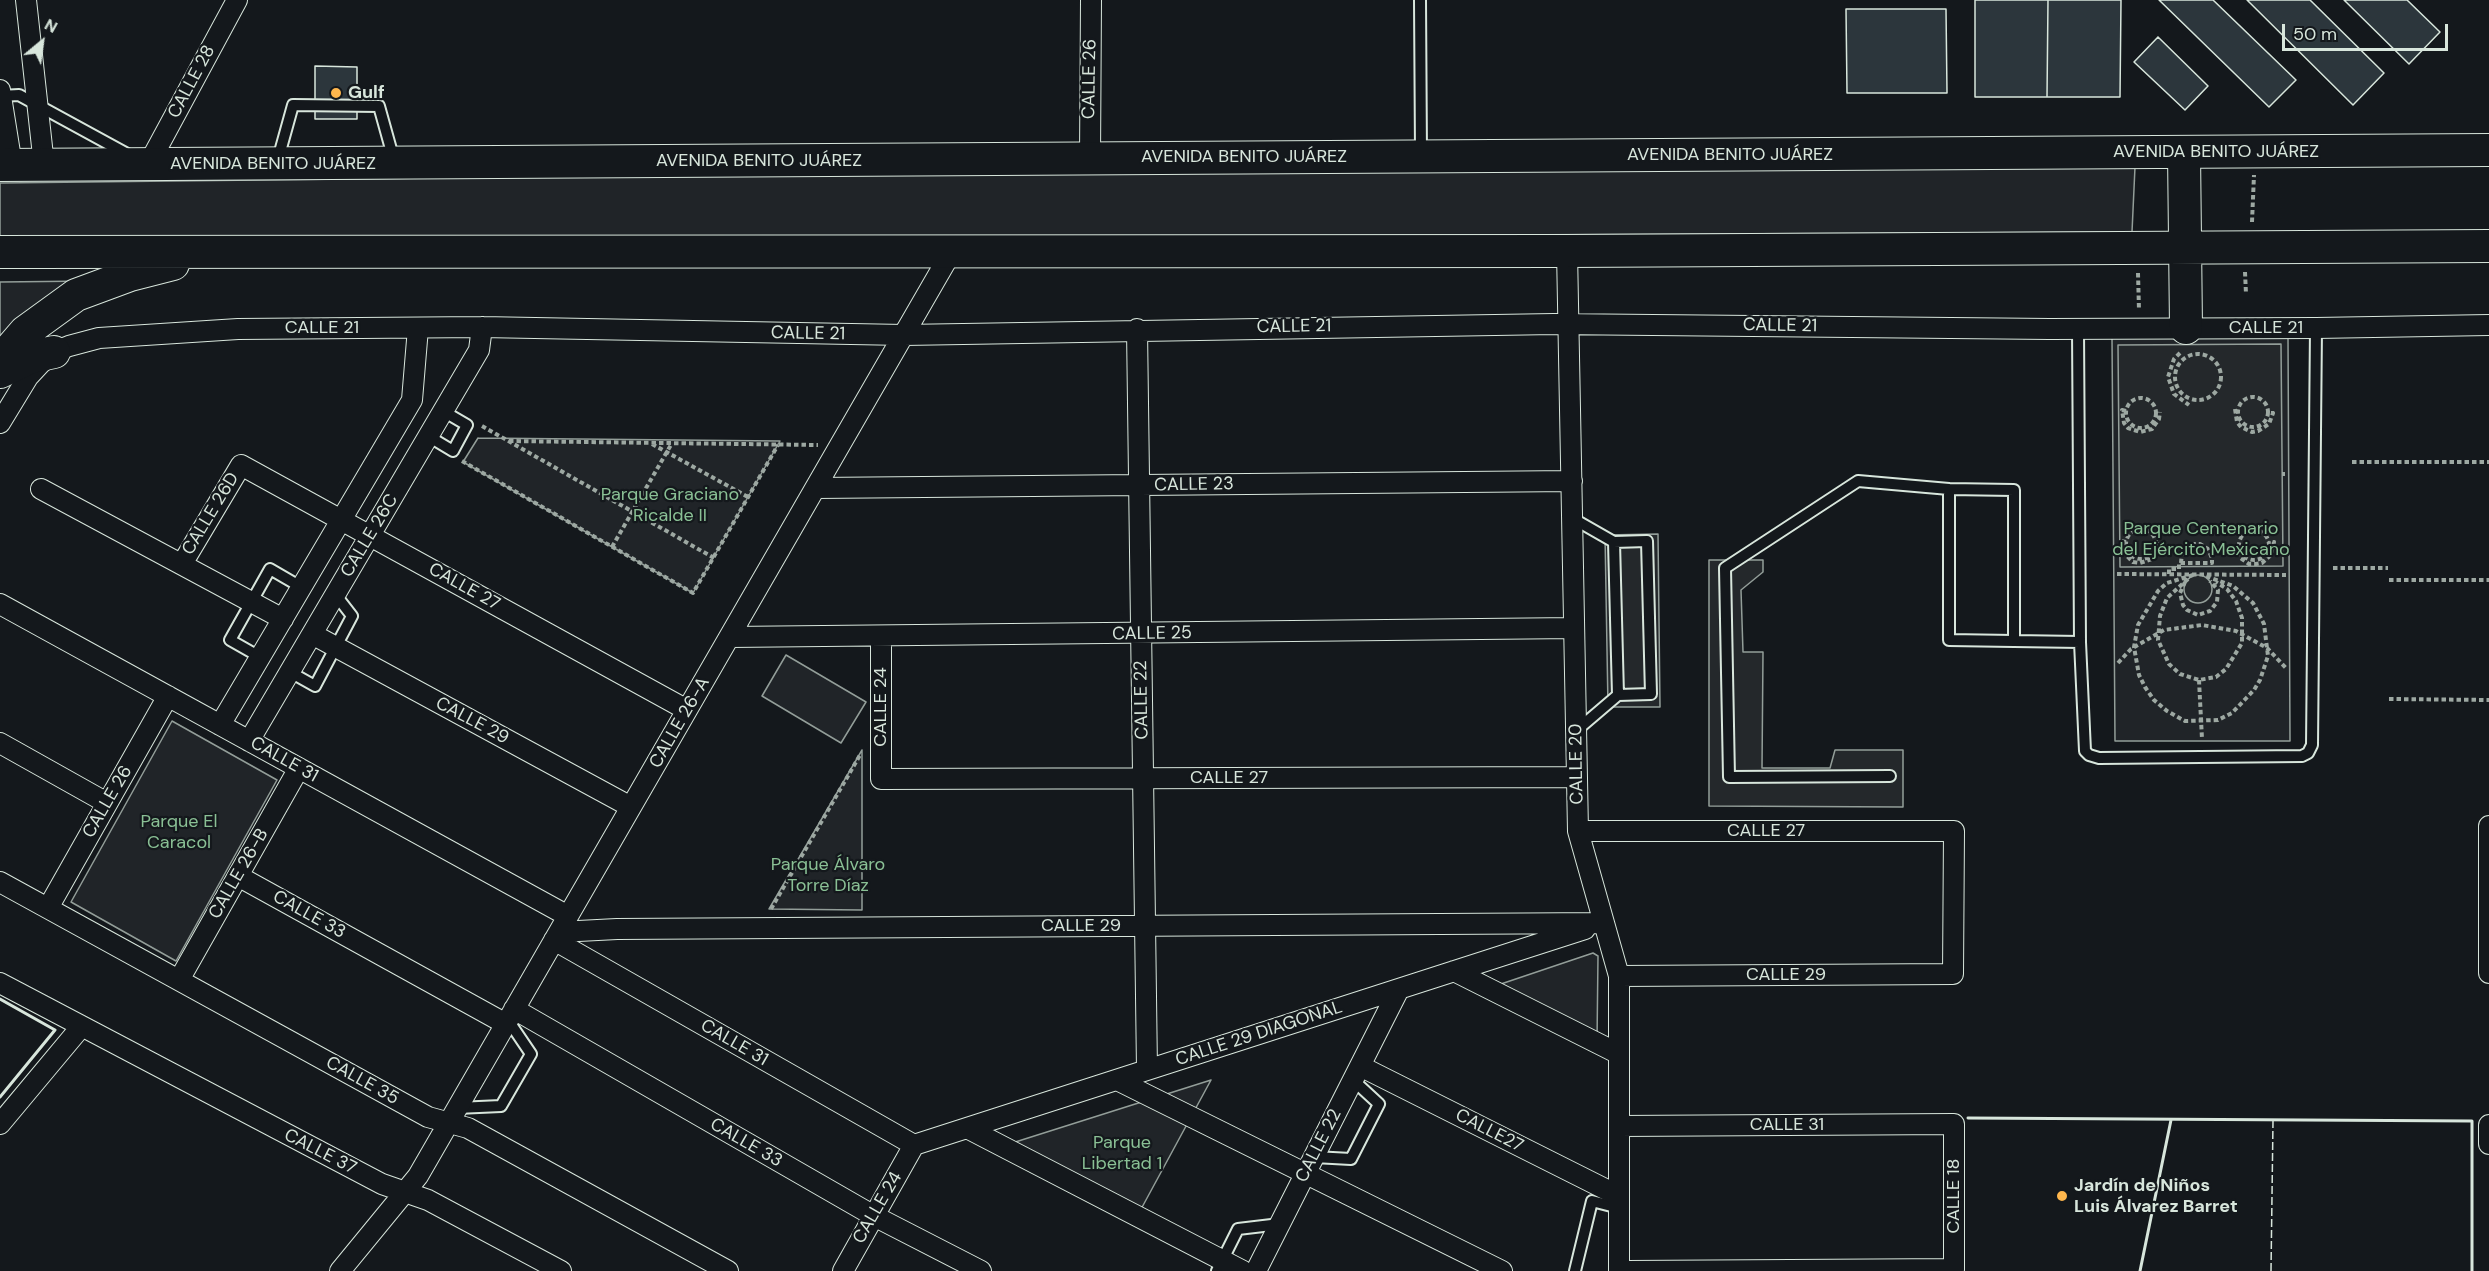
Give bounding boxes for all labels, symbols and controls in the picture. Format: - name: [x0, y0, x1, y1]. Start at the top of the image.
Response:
- north arrow: [12, 12, 72, 72]
- scale bar: [2285, 12, 2452, 50]
- text: N: [41, 14, 61, 38]
- text: 50 m: [2293, 22, 2337, 46]
- street label: CALLE 26: [1079, 39, 1101, 119]
- street label: CALLE 28: [164, 42, 220, 122]
- place label: Gulf: [348, 82, 385, 104]
- marker: Gulf: [329, 86, 343, 100]
- street label: AVENIDA BENITO JUÁREZ: [2113, 141, 2319, 163]
- street label: AVENIDA BENITO JUÁREZ: [1627, 144, 1833, 166]
- street label: AVENIDA BENITO JUÁREZ: [1141, 146, 1347, 168]
- street label: AVENIDA BENITO JUÁREZ: [656, 150, 862, 172]
- street label: AVENIDA BENITO JUÁREZ: [170, 153, 376, 175]
- street label: CALLE 21: [1743, 315, 1817, 337]
- street label: CALLE 21: [1257, 316, 1331, 338]
- street label: CALLE 21: [285, 317, 359, 339]
- street label: CALLE 21: [2229, 317, 2303, 339]
- street label: CALLE 21: [771, 323, 845, 345]
- street label: CALLE 26D: [178, 469, 244, 559]
- street label: CALLE 23: [1154, 474, 1234, 496]
- park label: Parque Graciano Ricalde II: [601, 484, 739, 526]
- street label: CALLE 26C: [337, 491, 403, 581]
- park label: Parque Centenario del Ejército Mexicano: [2112, 518, 2290, 560]
- street label: CALLE 27: [425, 559, 503, 615]
- street label: CALLE 25: [1112, 623, 1192, 645]
- street label: CALLE 22: [1131, 660, 1153, 740]
- street label: CALLE 24: [870, 667, 892, 747]
- street label: CALLE 26-A: [645, 674, 715, 772]
- street label: CALLE 29: [432, 693, 512, 749]
- street label: CALLE 20: [1565, 723, 1589, 805]
- street label: CALLE 31: [246, 733, 322, 787]
- street label: CALLE 26: [79, 762, 137, 842]
- street label: CALLE 27: [1190, 767, 1268, 789]
- park label: Parque El Caracol: [141, 811, 217, 854]
- street label: CALLE 27: [1727, 820, 1805, 842]
- street label: CALLE 26-B: [204, 825, 274, 923]
- park label: Parque Álvaro Torre Díaz: [771, 854, 885, 896]
- street label: CALLE 33: [269, 886, 349, 944]
- street label: CALLE 29: [1041, 915, 1121, 937]
- street label: CALLE 29: [1746, 964, 1826, 986]
- street label: CALLE 29 DIAGONAL: [1173, 997, 1345, 1071]
- street label: CALLE 31: [696, 1015, 772, 1071]
- street label: CALLE 35: [322, 1052, 402, 1110]
- street label: CALLE27: [1451, 1105, 1527, 1157]
- street label: CALLE 22: [1291, 1106, 1347, 1186]
- street label: CALLE 33: [706, 1114, 786, 1172]
- street label: CALLE 31: [1750, 1114, 1824, 1136]
- street label: CALLE 37: [280, 1125, 360, 1179]
- park label: Parque Libertad 1: [1082, 1132, 1162, 1174]
- street label: CALLE 18: [1943, 1158, 1965, 1234]
- street label: CALLE 24: [849, 1168, 907, 1248]
- place label: Jardín de Niños Luis Álvarez Barret: [2074, 1175, 2238, 1218]
- marker: Jardín de Niños Luis Álvarez Barret: [2055, 1189, 2069, 1203]

